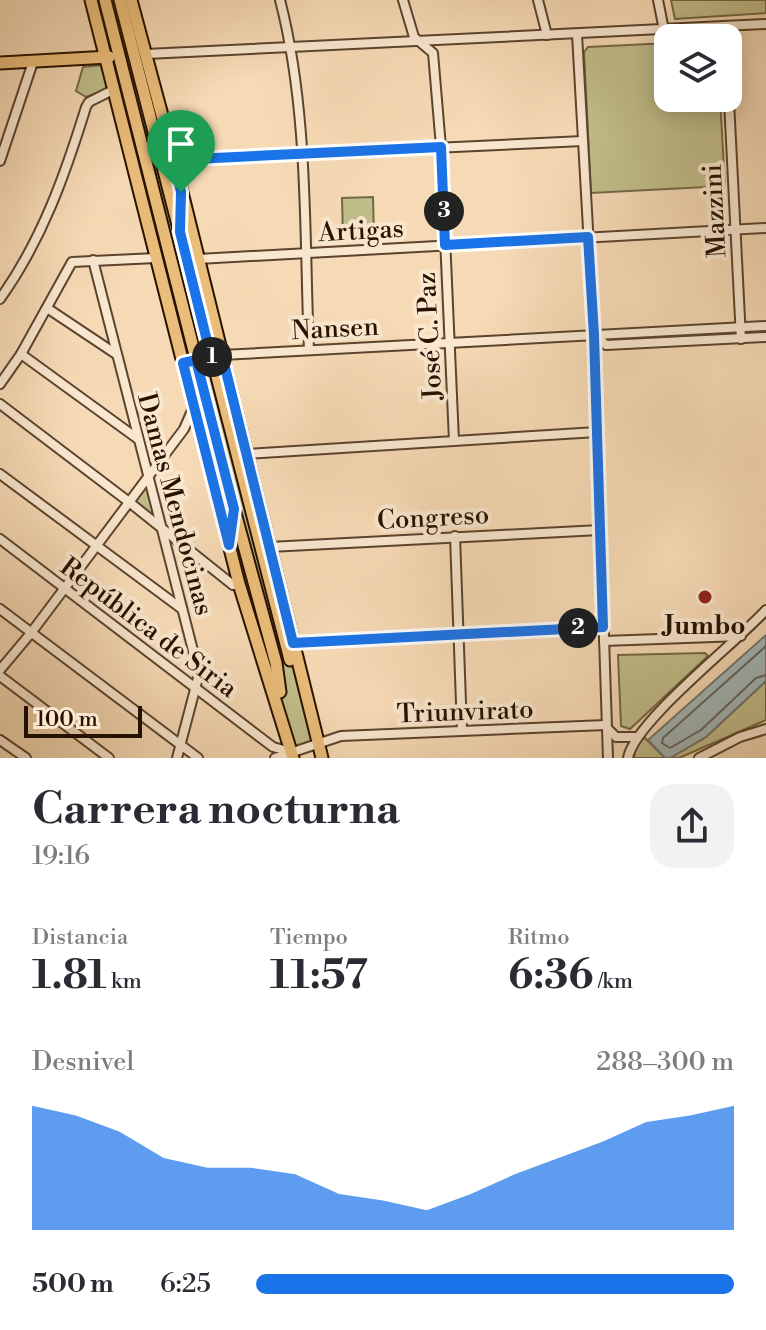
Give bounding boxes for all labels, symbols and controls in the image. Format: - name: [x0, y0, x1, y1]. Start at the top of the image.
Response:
- map controls: [654, 24, 742, 112]
- button: layers: [654, 24, 742, 112]
- pin: [147, 110, 215, 192]
- icon: arrive: [159, 122, 203, 166]
- street label: Mazzini: [697, 163, 733, 259]
- pin: 3: [424, 191, 464, 231]
- text: 3: [437, 197, 451, 224]
- street label: Artigas: [316, 213, 405, 249]
- street label: José C. Paz: [411, 271, 449, 402]
- street label: Nansen: [290, 311, 380, 347]
- pin: 1: [192, 337, 232, 377]
- text: 1: [207, 343, 217, 370]
- street label: Damas Mendocinas: [130, 390, 220, 619]
- street label: Congreso: [376, 499, 490, 537]
- street label: República de Siria: [53, 551, 244, 705]
- marker: Jumbo: [696, 588, 714, 606]
- pin: 2: [558, 608, 598, 648]
- place label: Jumbo: [661, 610, 746, 642]
- text: 2: [571, 614, 585, 641]
- street label: Triunvirato: [396, 694, 534, 730]
- scale bar: [24, 702, 142, 738]
- text: 100 m: [36, 706, 98, 733]
- text: Carrera nocturna: [32, 782, 400, 837]
- button: share: [650, 784, 734, 868]
- text: 19:16: [32, 840, 90, 872]
- text: Distancia: [32, 924, 128, 951]
- text: Tiempo: [270, 924, 348, 951]
- text: Ritmo: [508, 924, 570, 951]
- text: 1.81: [32, 951, 107, 1001]
- text: 11:57: [270, 951, 368, 1001]
- text: 6:36: [508, 951, 593, 1001]
- text: km: [107, 968, 142, 995]
- text: /km: [593, 968, 633, 995]
- text: Desnivel: [32, 1046, 134, 1078]
- text: 288–300 m: [596, 1046, 734, 1078]
- text: 500 m: [32, 1268, 114, 1300]
- text: 6:25: [160, 1268, 211, 1300]

